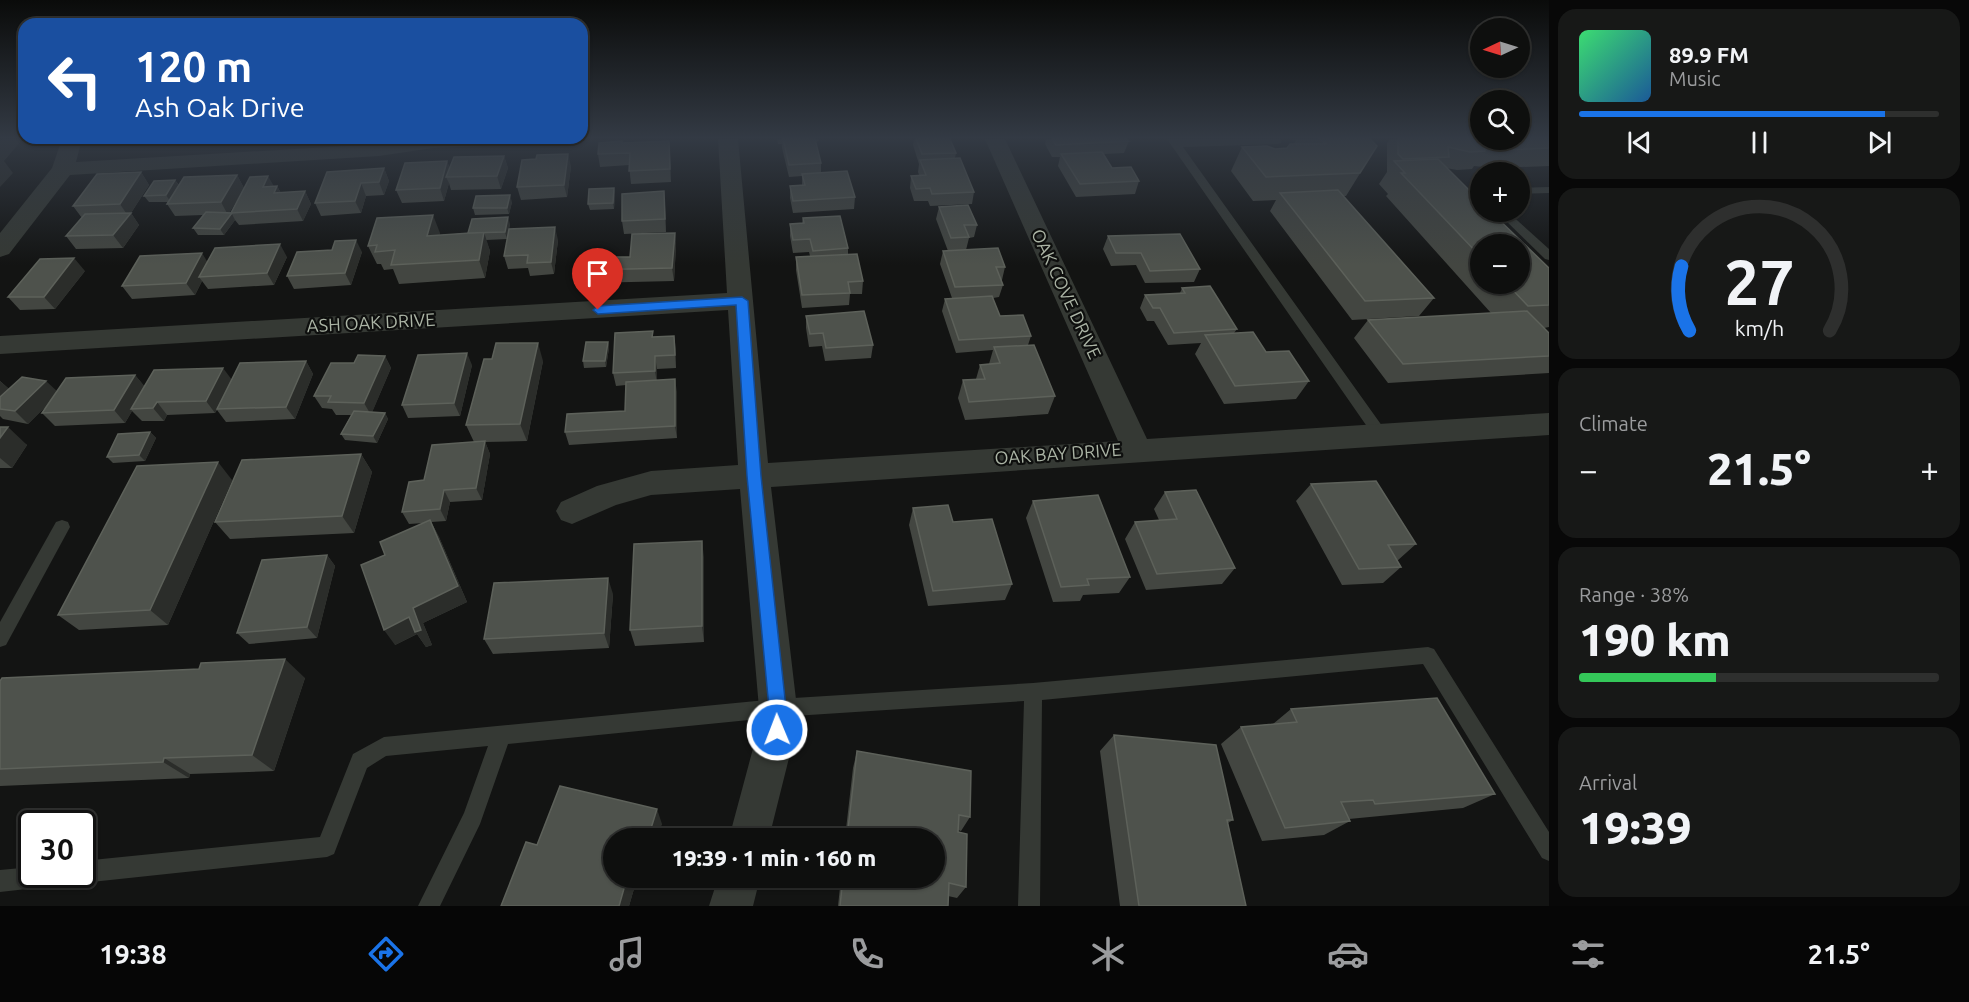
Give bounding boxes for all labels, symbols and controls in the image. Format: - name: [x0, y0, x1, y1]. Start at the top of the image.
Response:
- north arrow: [1470, 18, 1530, 78]
- map controls: [1470, 18, 1530, 294]
- icon: left: [36, 42, 114, 120]
- text: 89.9 FM: [1669, 42, 1749, 67]
- text: 120 m: [135, 43, 252, 90]
- text: Music: [1669, 67, 1721, 90]
- button: search: [1470, 90, 1530, 150]
- text: Ash Oak Drive: [135, 92, 305, 122]
- icon: previous: [1623, 126, 1656, 159]
- icon: pause: [1743, 126, 1776, 159]
- icon: next: [1863, 126, 1896, 159]
- button: +: [1470, 162, 1530, 222]
- street label: OAK COVE DRIVE: [1028, 225, 1106, 362]
- button: −: [1470, 234, 1530, 294]
- text: 27: [1724, 247, 1794, 317]
- pin: [572, 248, 623, 310]
- icon: arrive: [581, 257, 614, 290]
- street label: ASH OAK DRIVE: [306, 309, 436, 335]
- text: km/h: [1734, 316, 1784, 340]
- text: Climate: [1579, 412, 1648, 435]
- street label: OAK BAY DRIVE: [994, 439, 1122, 467]
- text: 21.5°: [1707, 443, 1811, 494]
- text: −: [1579, 451, 1598, 488]
- text: +: [1920, 451, 1939, 488]
- text: Range · 38%: [1579, 583, 1689, 606]
- text: 190 km: [1579, 614, 1731, 665]
- position arrow: [745, 698, 809, 762]
- text: Arrival: [1579, 771, 1637, 794]
- text: 19:39: [1579, 802, 1692, 853]
- speed limit sign: 30: [18, 810, 96, 888]
- text: 19:39 · 1 min · 160 m: [672, 845, 876, 870]
- icon: directions: [365, 933, 407, 975]
- icon: music: [606, 933, 648, 975]
- icon: phone: [846, 933, 888, 975]
- icon: climate: [1087, 933, 1129, 975]
- icon: car: [1327, 933, 1369, 975]
- icon: filters: [1567, 933, 1609, 975]
- text: 19:38: [99, 939, 167, 969]
- text: 21.5°: [1808, 939, 1870, 969]

